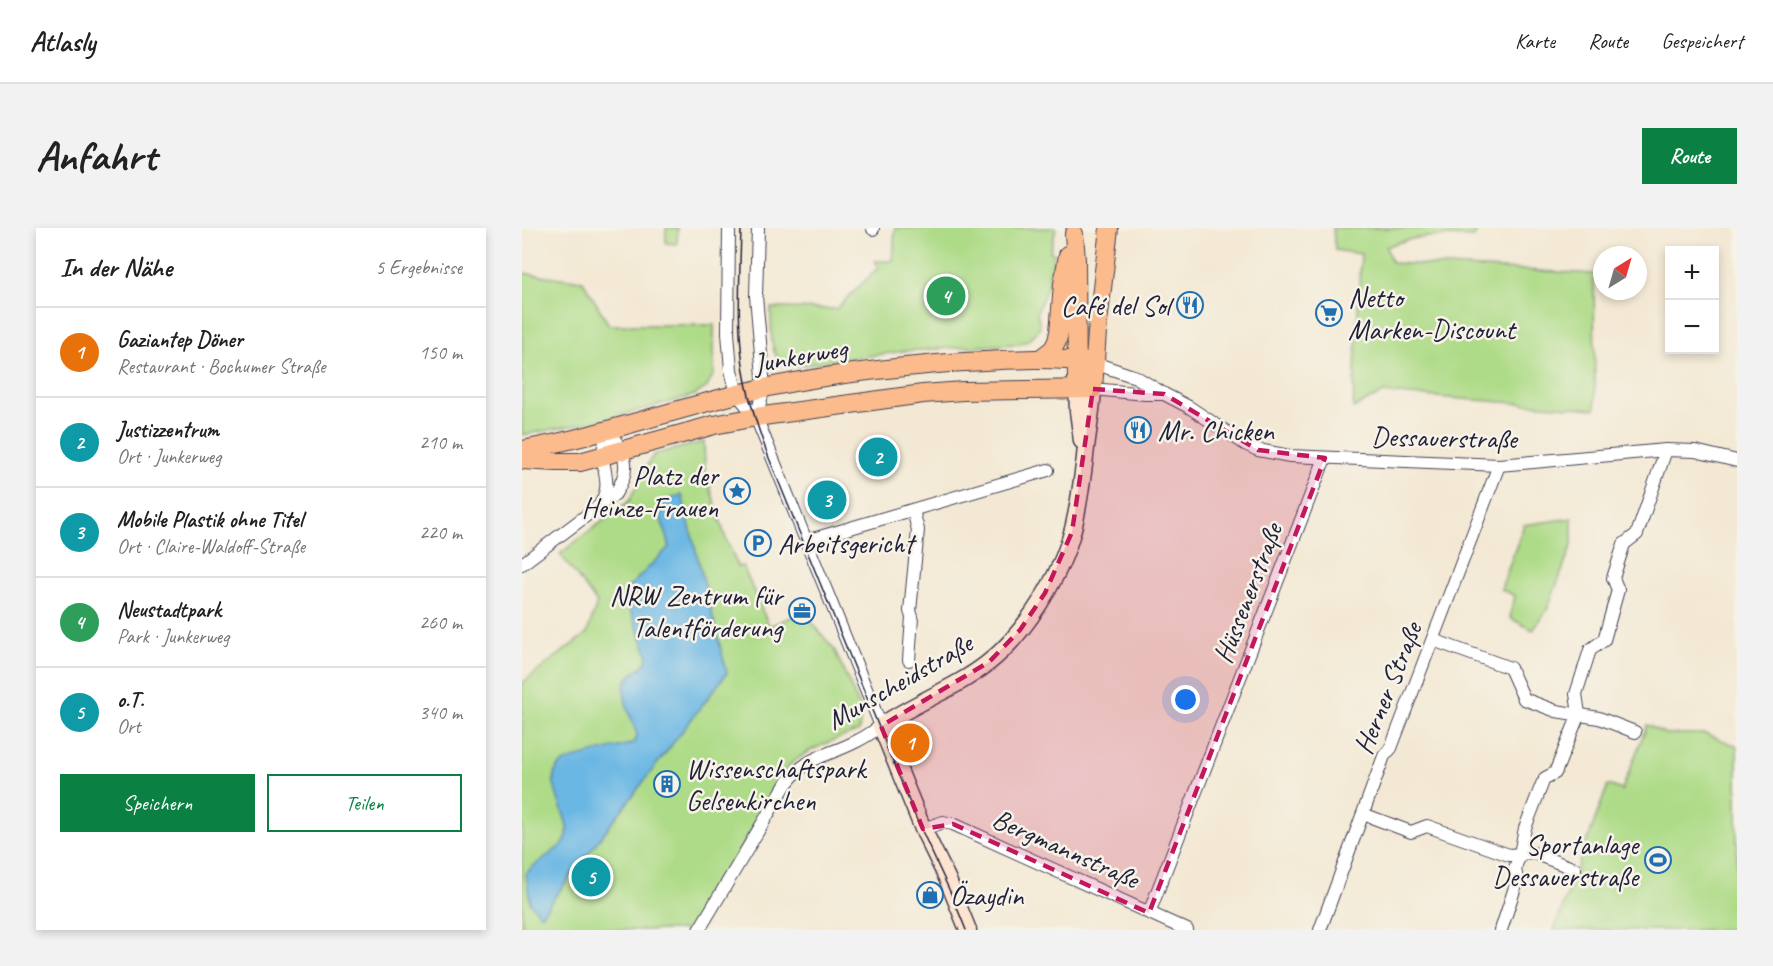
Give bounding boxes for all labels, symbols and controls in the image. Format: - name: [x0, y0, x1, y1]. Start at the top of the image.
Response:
- text: Atlasly: [30, 24, 95, 59]
- text: Karte: [1515, 28, 1555, 54]
- text: Route: [1588, 28, 1628, 54]
- text: Gespeichert: [1661, 28, 1743, 54]
- button: Route: [1642, 128, 1737, 184]
- text: Anfahrt: [36, 130, 156, 183]
- north arrow: [1593, 246, 1647, 300]
- map controls: [1665, 246, 1719, 354]
- button: +: [1665, 246, 1719, 300]
- text: In der Nähe: [60, 251, 172, 284]
- text: 5 Ergebnisse: [375, 255, 462, 280]
- pin: 4: [926, 274, 966, 318]
- place label: Netto Marken-Discount: [1348, 280, 1518, 347]
- place label: Café del Sol: [1061, 288, 1175, 323]
- restaurant icon: Café del Sol: [1175, 290, 1205, 320]
- supermarket icon: Netto Marken-Discount: [1314, 298, 1344, 328]
- button: −: [1665, 300, 1719, 354]
- text: Gaziantep Döner: [117, 326, 243, 354]
- street label: Junkerweg: [749, 330, 851, 381]
- text: 1: [75, 340, 84, 365]
- text: 150 m: [419, 340, 462, 365]
- text: Restaurant · Bochumer Straße: [117, 354, 325, 379]
- place label: Mr. Chicken: [1158, 413, 1275, 448]
- restaurant icon: Mr. Chicken: [1123, 415, 1153, 445]
- text: Justizzentrum: [117, 416, 219, 444]
- street label: Dessauerstraße: [1371, 419, 1519, 456]
- text: 2: [75, 430, 84, 455]
- text: 210 m: [419, 430, 462, 455]
- pin: 2: [858, 434, 898, 480]
- text: Ort · Junkerweg: [117, 444, 221, 469]
- place label: Platz der Heinze-Frauen: [582, 458, 720, 525]
- place icon: Platz der Heinze-Frauen: [722, 476, 752, 506]
- pin: 3: [808, 478, 846, 522]
- text: Mobile Plastik ohne Titel: [117, 506, 303, 534]
- street label: Hüssenerstraße: [1205, 517, 1291, 668]
- text: 3: [75, 520, 84, 545]
- text: 220 m: [419, 520, 462, 545]
- place label: Arbeitsgericht: [778, 526, 917, 561]
- parking icon: Arbeitsgericht: [743, 528, 773, 558]
- text: Ort · Claire-Waldoff-Straße: [117, 534, 305, 559]
- place label: NRW Zentrum für Talentförderung: [610, 578, 785, 645]
- text: Neustadtpark: [117, 596, 221, 624]
- office icon: NRW Zentrum für Talentförderung: [787, 596, 817, 626]
- text: 4: [75, 610, 84, 635]
- text: 260 m: [419, 610, 462, 635]
- street label: Herner Straße: [1345, 616, 1430, 759]
- text: Park · Junkerweg: [117, 624, 229, 649]
- street label: Munscheidstraße: [820, 625, 980, 737]
- your location: [1171, 685, 1200, 714]
- text: o.T.: [117, 686, 144, 714]
- text: 5: [75, 700, 84, 725]
- text: 340 m: [419, 700, 462, 725]
- text: Ort: [117, 714, 141, 739]
- pin: 1: [890, 720, 930, 766]
- place label: Wissenschaftspark Gelsenkirchen: [686, 751, 868, 818]
- building icon: Wissenschaftspark Gelsenkirchen: [652, 769, 682, 799]
- button: Speichern: [60, 774, 255, 832]
- button: Teilen: [267, 774, 462, 832]
- street label: Bergmannstraße: [987, 801, 1146, 897]
- place label: Sportanlage Dessauerstraße: [1492, 827, 1640, 894]
- sports icon: Sportanlage Dessauerstraße: [1643, 845, 1673, 875]
- pin: 5: [572, 854, 610, 900]
- place label: Özaydin: [950, 878, 1025, 913]
- shop icon: Özaydin: [915, 880, 945, 910]

